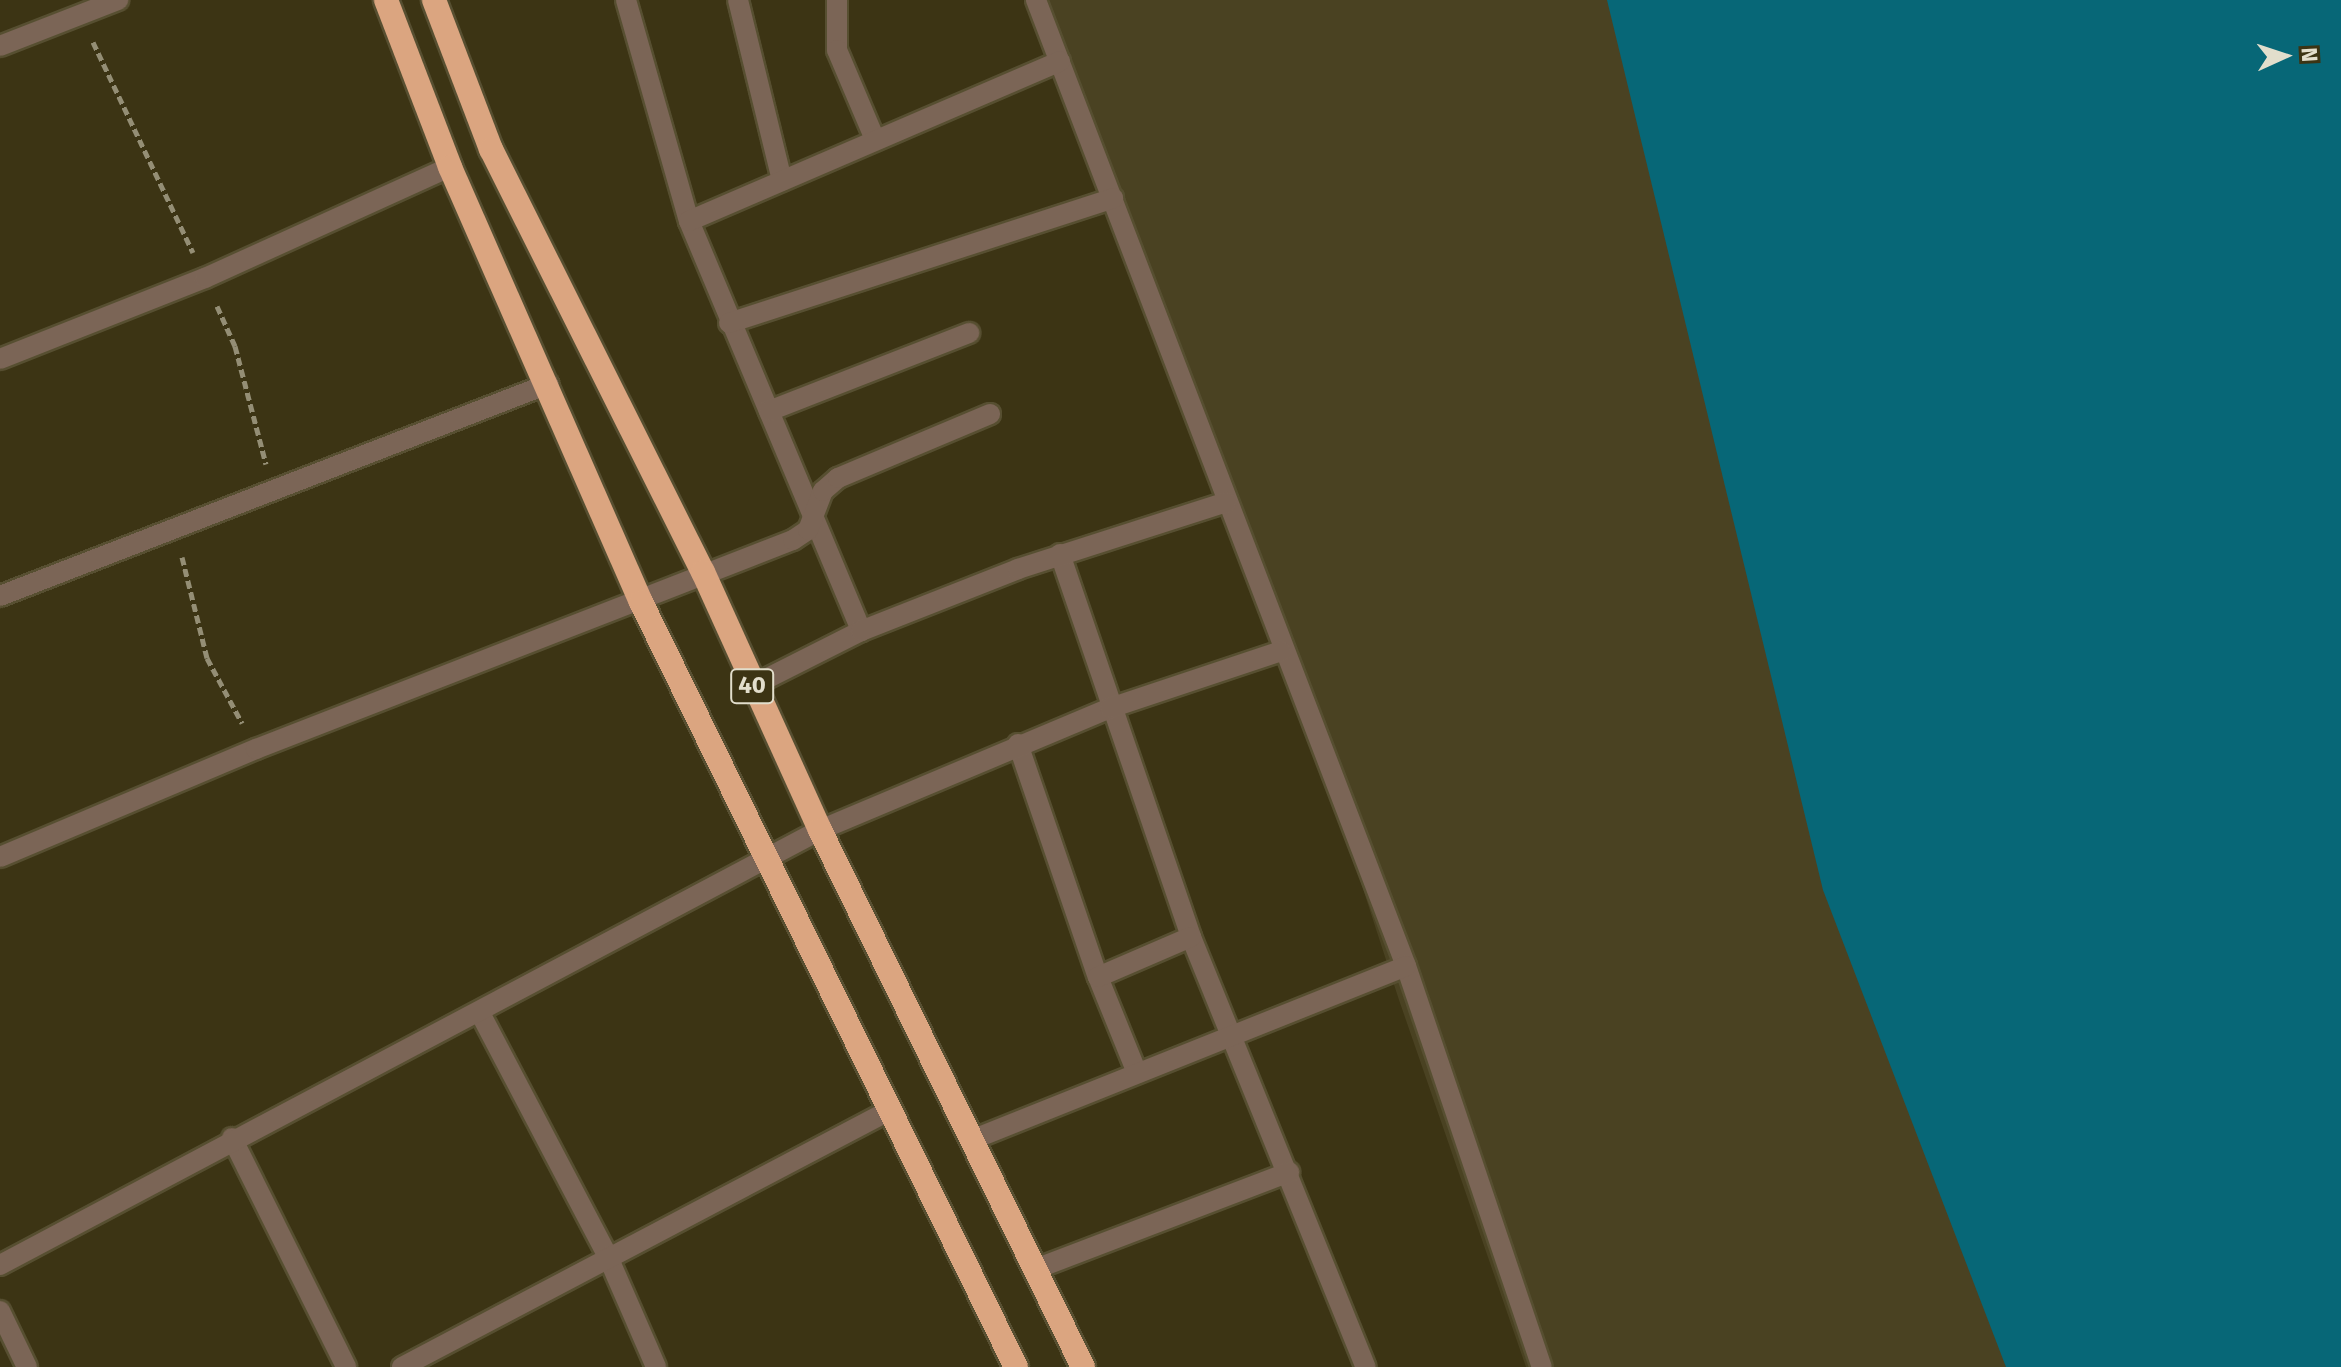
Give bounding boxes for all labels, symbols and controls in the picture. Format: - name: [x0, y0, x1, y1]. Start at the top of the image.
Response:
- north arrow: [2245, 16, 2325, 96]
- text: N: [2296, 47, 2323, 63]
- road number: 40: [730, 666, 774, 706]

